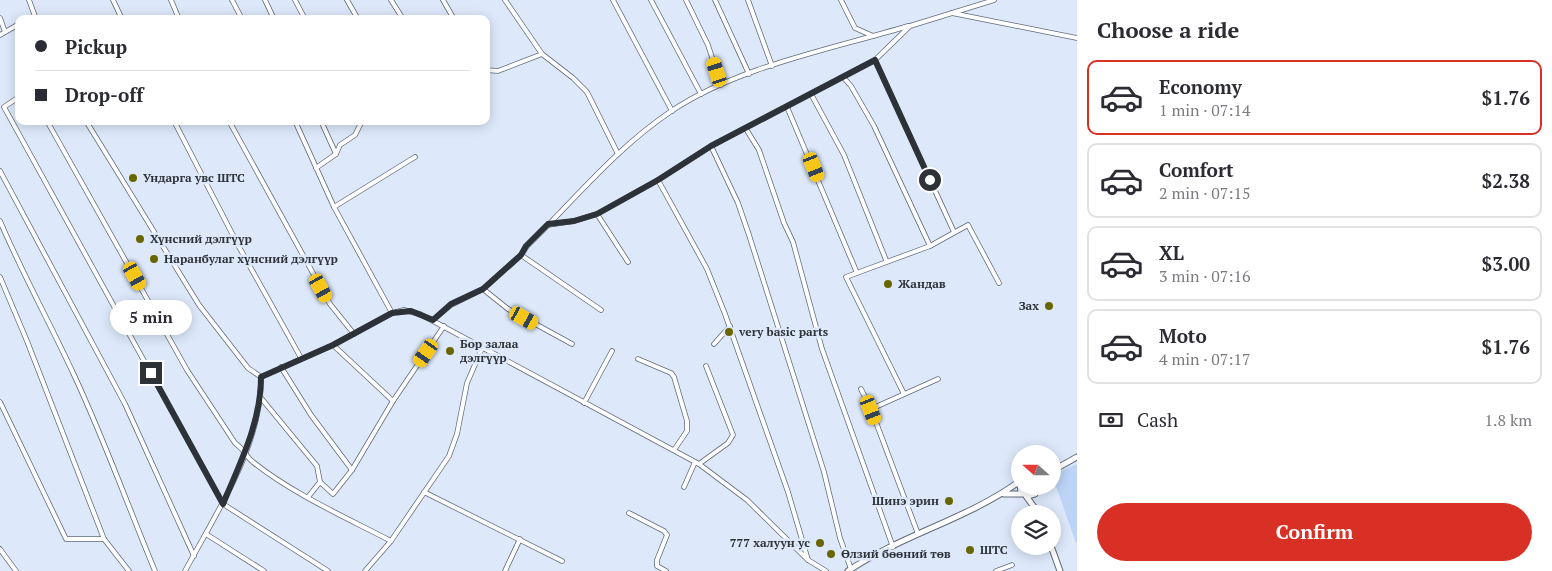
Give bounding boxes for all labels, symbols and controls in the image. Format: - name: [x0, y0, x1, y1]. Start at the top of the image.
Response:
- text: Choose a ride: [1097, 15, 1239, 44]
- text: Pickup: [65, 34, 127, 59]
- car: [705, 55, 728, 89]
- text: Economy: [1159, 74, 1242, 99]
- icon: car: [1099, 75, 1144, 120]
- text: Drop-off: [65, 82, 143, 107]
- text: $1.76: [1481, 85, 1530, 110]
- text: 1 min · 07:14: [1159, 99, 1251, 121]
- car: [801, 150, 826, 184]
- text: Comfort: [1159, 157, 1234, 182]
- icon: car: [1099, 158, 1144, 203]
- text: $2.38: [1481, 168, 1530, 193]
- route start: [919, 169, 941, 191]
- place label: Ундарга увс ШТС: [143, 170, 245, 185]
- marker: Ундарга увс ШТС: [127, 172, 139, 184]
- text: 2 min · 07:15: [1159, 182, 1251, 204]
- place label: Хүнсний дэлгүүр: [150, 231, 252, 246]
- marker: Хүнсний дэлгүүр: [134, 233, 146, 245]
- text: XL: [1159, 240, 1184, 265]
- icon: car: [1099, 241, 1144, 286]
- place label: Наранбулаг хүнсний дэлгүүр: [164, 251, 338, 266]
- text: $3.00: [1481, 251, 1530, 276]
- marker: Наранбулаг хүнсний дэлгүүр: [148, 253, 160, 265]
- car: [121, 259, 148, 293]
- text: 3 min · 07:16: [1159, 265, 1251, 287]
- car: [307, 271, 334, 305]
- place label: Жандав: [898, 276, 946, 291]
- marker: Жандав: [882, 278, 894, 290]
- place label: Зах: [1019, 298, 1039, 313]
- callout: 5 min: [110, 300, 192, 336]
- marker: Зах: [1043, 300, 1055, 312]
- car: [507, 304, 540, 332]
- text: 5 min: [129, 306, 173, 328]
- text: Moto: [1159, 323, 1207, 348]
- place label: very basic parts: [738, 324, 829, 339]
- icon: car: [1099, 324, 1144, 369]
- marker: very basic parts: [723, 326, 735, 338]
- text: $1.76: [1481, 334, 1530, 359]
- car: [411, 336, 440, 370]
- place label: Бор залаа дэлгүүр: [460, 336, 519, 365]
- marker: Бор залаа дэлгүүр: [444, 345, 456, 357]
- text: 4 min · 07:17: [1159, 348, 1251, 370]
- route end: [140, 362, 162, 384]
- car: [858, 393, 883, 427]
- icon: cash: [1097, 406, 1125, 434]
- text: Cash: [1137, 407, 1178, 432]
- text: 1.8 km: [1485, 409, 1532, 431]
- north arrow: [1011, 445, 1061, 495]
- map controls: [1011, 445, 1061, 555]
- place label: Шинэ эрин: [872, 493, 939, 508]
- marker: Шинэ эрин: [943, 495, 955, 507]
- button: Confirm: [1097, 503, 1532, 561]
- button: layers: [1011, 505, 1061, 555]
- place label: 777 халуун ус: [730, 535, 810, 550]
- marker: 777 халуун ус: [814, 537, 826, 549]
- place label: ШТС: [980, 542, 1008, 557]
- marker: ШТС: [964, 544, 976, 556]
- place label: Өлзий бөөний төв: [841, 546, 951, 561]
- marker: Өлзий бөөний төв: [825, 548, 837, 560]

